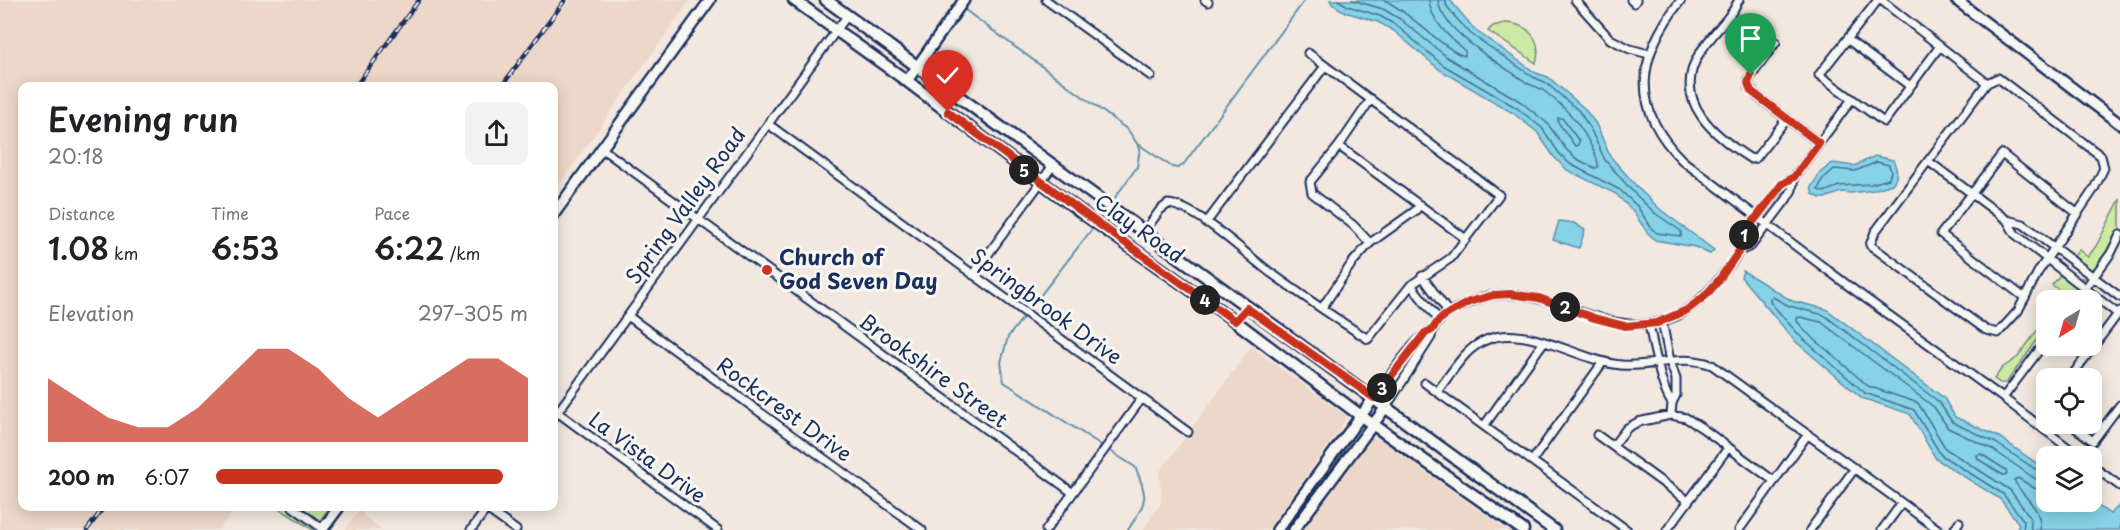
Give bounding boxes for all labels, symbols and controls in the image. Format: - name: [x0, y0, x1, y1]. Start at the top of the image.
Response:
- pin: [1725, 13, 1776, 75]
- icon: arrive: [1734, 22, 1767, 55]
- pin: [922, 50, 973, 112]
- icon: check: [931, 59, 964, 92]
- text: Evening run: [48, 93, 239, 143]
- button: share: [465, 102, 528, 165]
- street label: Spring Valley Road: [616, 120, 752, 290]
- text: 20:18: [48, 141, 104, 171]
- pin: 5: [1009, 155, 1039, 185]
- text: 5: [1019, 158, 1029, 182]
- street label: Clay Road: [1089, 185, 1192, 270]
- text: Distance: [48, 201, 115, 225]
- text: Time: [211, 201, 249, 225]
- text: Pace: [374, 201, 410, 225]
- pin: 1: [1729, 220, 1759, 250]
- text: 1: [1740, 223, 1748, 247]
- text: 1.08: [48, 225, 109, 270]
- text: 6:53: [211, 225, 279, 270]
- text: 6:22: [374, 225, 445, 270]
- street label: Springbrook Drive: [965, 239, 1130, 372]
- place label: Church of God Seven Day: [779, 240, 937, 296]
- text: km: [109, 241, 138, 265]
- text: /km: [445, 241, 480, 265]
- marker: Church of God Seven Day: [760, 263, 774, 277]
- pin: 4: [1190, 285, 1220, 315]
- text: 4: [1200, 288, 1210, 312]
- north arrow: [2036, 290, 2102, 356]
- map controls: [2036, 290, 2102, 512]
- pin: 2: [1550, 292, 1580, 322]
- text: 2: [1559, 295, 1571, 319]
- text: Elevation: [48, 298, 134, 328]
- text: 297–305 m: [418, 298, 528, 328]
- street label: Brookshire Street: [853, 304, 1015, 434]
- street label: Rockcrest Drive: [711, 348, 859, 468]
- button: locate: [2036, 368, 2102, 434]
- pin: 3: [1367, 373, 1397, 403]
- text: 3: [1377, 376, 1387, 400]
- street label: La Vista Drive: [583, 403, 713, 510]
- button: layers: [2036, 446, 2102, 512]
- text: 200 m: [48, 462, 115, 492]
- text: 6:07: [144, 462, 189, 492]

